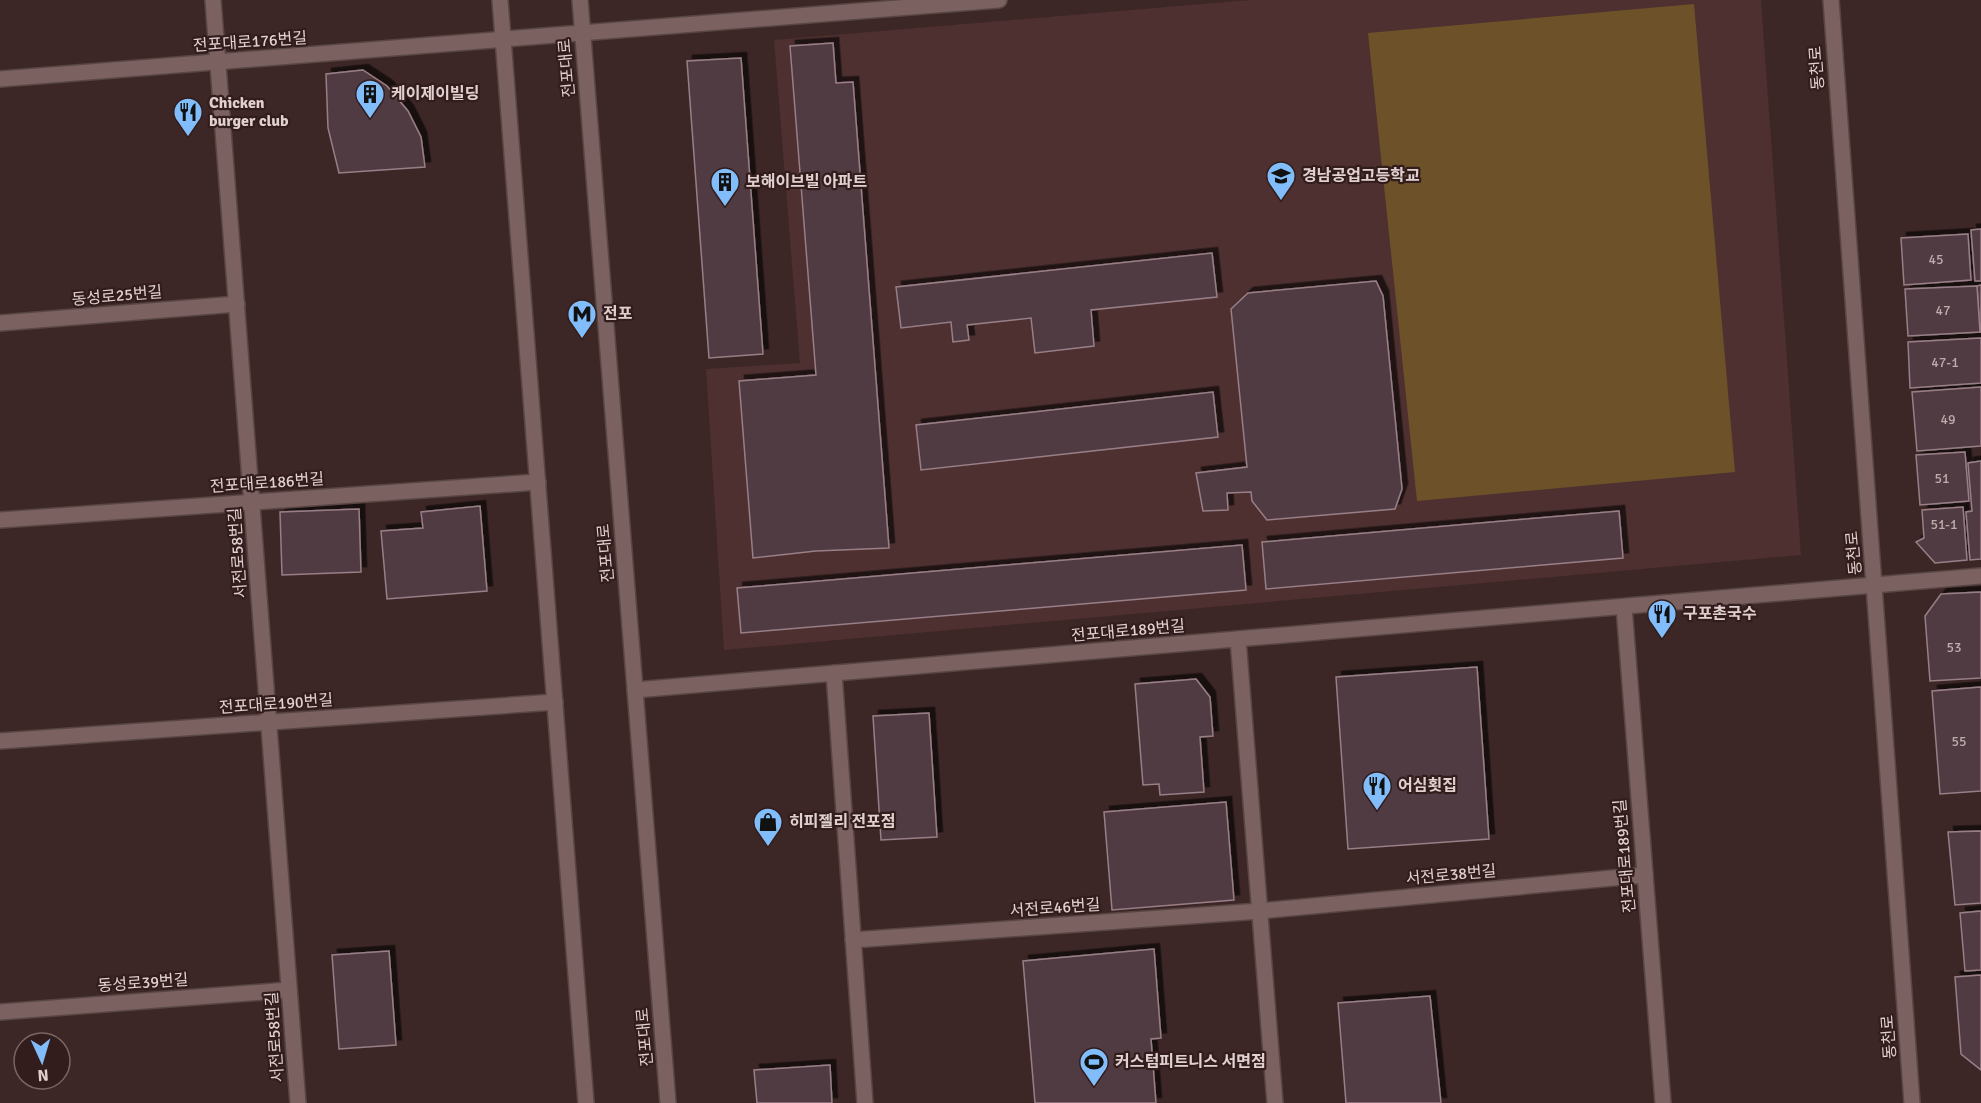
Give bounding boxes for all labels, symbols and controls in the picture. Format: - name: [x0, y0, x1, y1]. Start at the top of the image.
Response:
- street label: 전포대로176번길: [192, 28, 308, 56]
- street label: 전포대로: [554, 38, 580, 98]
- street label: 동천로: [1805, 45, 1829, 91]
- building icon: 케이제이빌딩: [354, 78, 386, 120]
- place label: 케이제이빌딩: [391, 84, 479, 104]
- place label: Chicken burger club: [209, 93, 289, 131]
- restaurant icon: Chicken burger club: [172, 96, 204, 138]
- school or university icon: 경남공업고등학교: [1265, 160, 1297, 202]
- building icon: 보해이브빌 아파트: [709, 166, 741, 208]
- place label: 경남공업고등학교: [1302, 166, 1420, 186]
- place label: 보해이브빌 아파트: [746, 172, 868, 192]
- house number: 45: [1928, 251, 1944, 268]
- street label: 동성로25번길: [71, 282, 163, 310]
- metro station icon: 전포: [566, 298, 598, 340]
- house number: 47: [1935, 302, 1951, 319]
- place label: 전포: [603, 304, 633, 324]
- house number: 47-1: [1931, 354, 1959, 371]
- house number: 49: [1940, 411, 1956, 428]
- street label: 전포대로186번길: [209, 469, 325, 497]
- house number: 51: [1934, 470, 1950, 487]
- street label: 서전로58번길: [225, 507, 251, 599]
- house number: 51-1: [1930, 516, 1958, 533]
- street label: 전포대로: [593, 523, 619, 583]
- street label: 동천로: [1842, 530, 1866, 576]
- restaurant icon: 구포촌국수: [1646, 598, 1678, 640]
- place label: 구포촌국수: [1683, 604, 1757, 624]
- street label: 전포대로189번길: [1070, 616, 1186, 646]
- house number: 53: [1946, 639, 1962, 656]
- street label: 전포대로190번길: [218, 690, 334, 718]
- house number: 55: [1951, 733, 1967, 750]
- restaurant icon: 어심횟집: [1361, 770, 1393, 812]
- place label: 어심횟집: [1398, 776, 1457, 796]
- street label: 전포대로189번길: [1610, 798, 1640, 914]
- shop icon: 히피젤리 전포점: [752, 806, 784, 848]
- place label: 히피젤리 전포점: [789, 812, 896, 832]
- street label: 서전로38번길: [1405, 861, 1497, 889]
- street label: 서전로46번길: [1009, 895, 1101, 921]
- street label: 동성로39번길: [97, 970, 189, 996]
- street label: 서전로58번길: [262, 991, 288, 1083]
- street label: 전포대로: [632, 1007, 658, 1067]
- street label: 동천로: [1877, 1014, 1901, 1060]
- north arrow: [12, 1031, 72, 1091]
- sports icon: 커스텀피트니스 서면점: [1078, 1046, 1110, 1088]
- place label: 커스텀피트니스 서면점: [1115, 1052, 1266, 1072]
- text: N: [37, 1065, 49, 1085]

